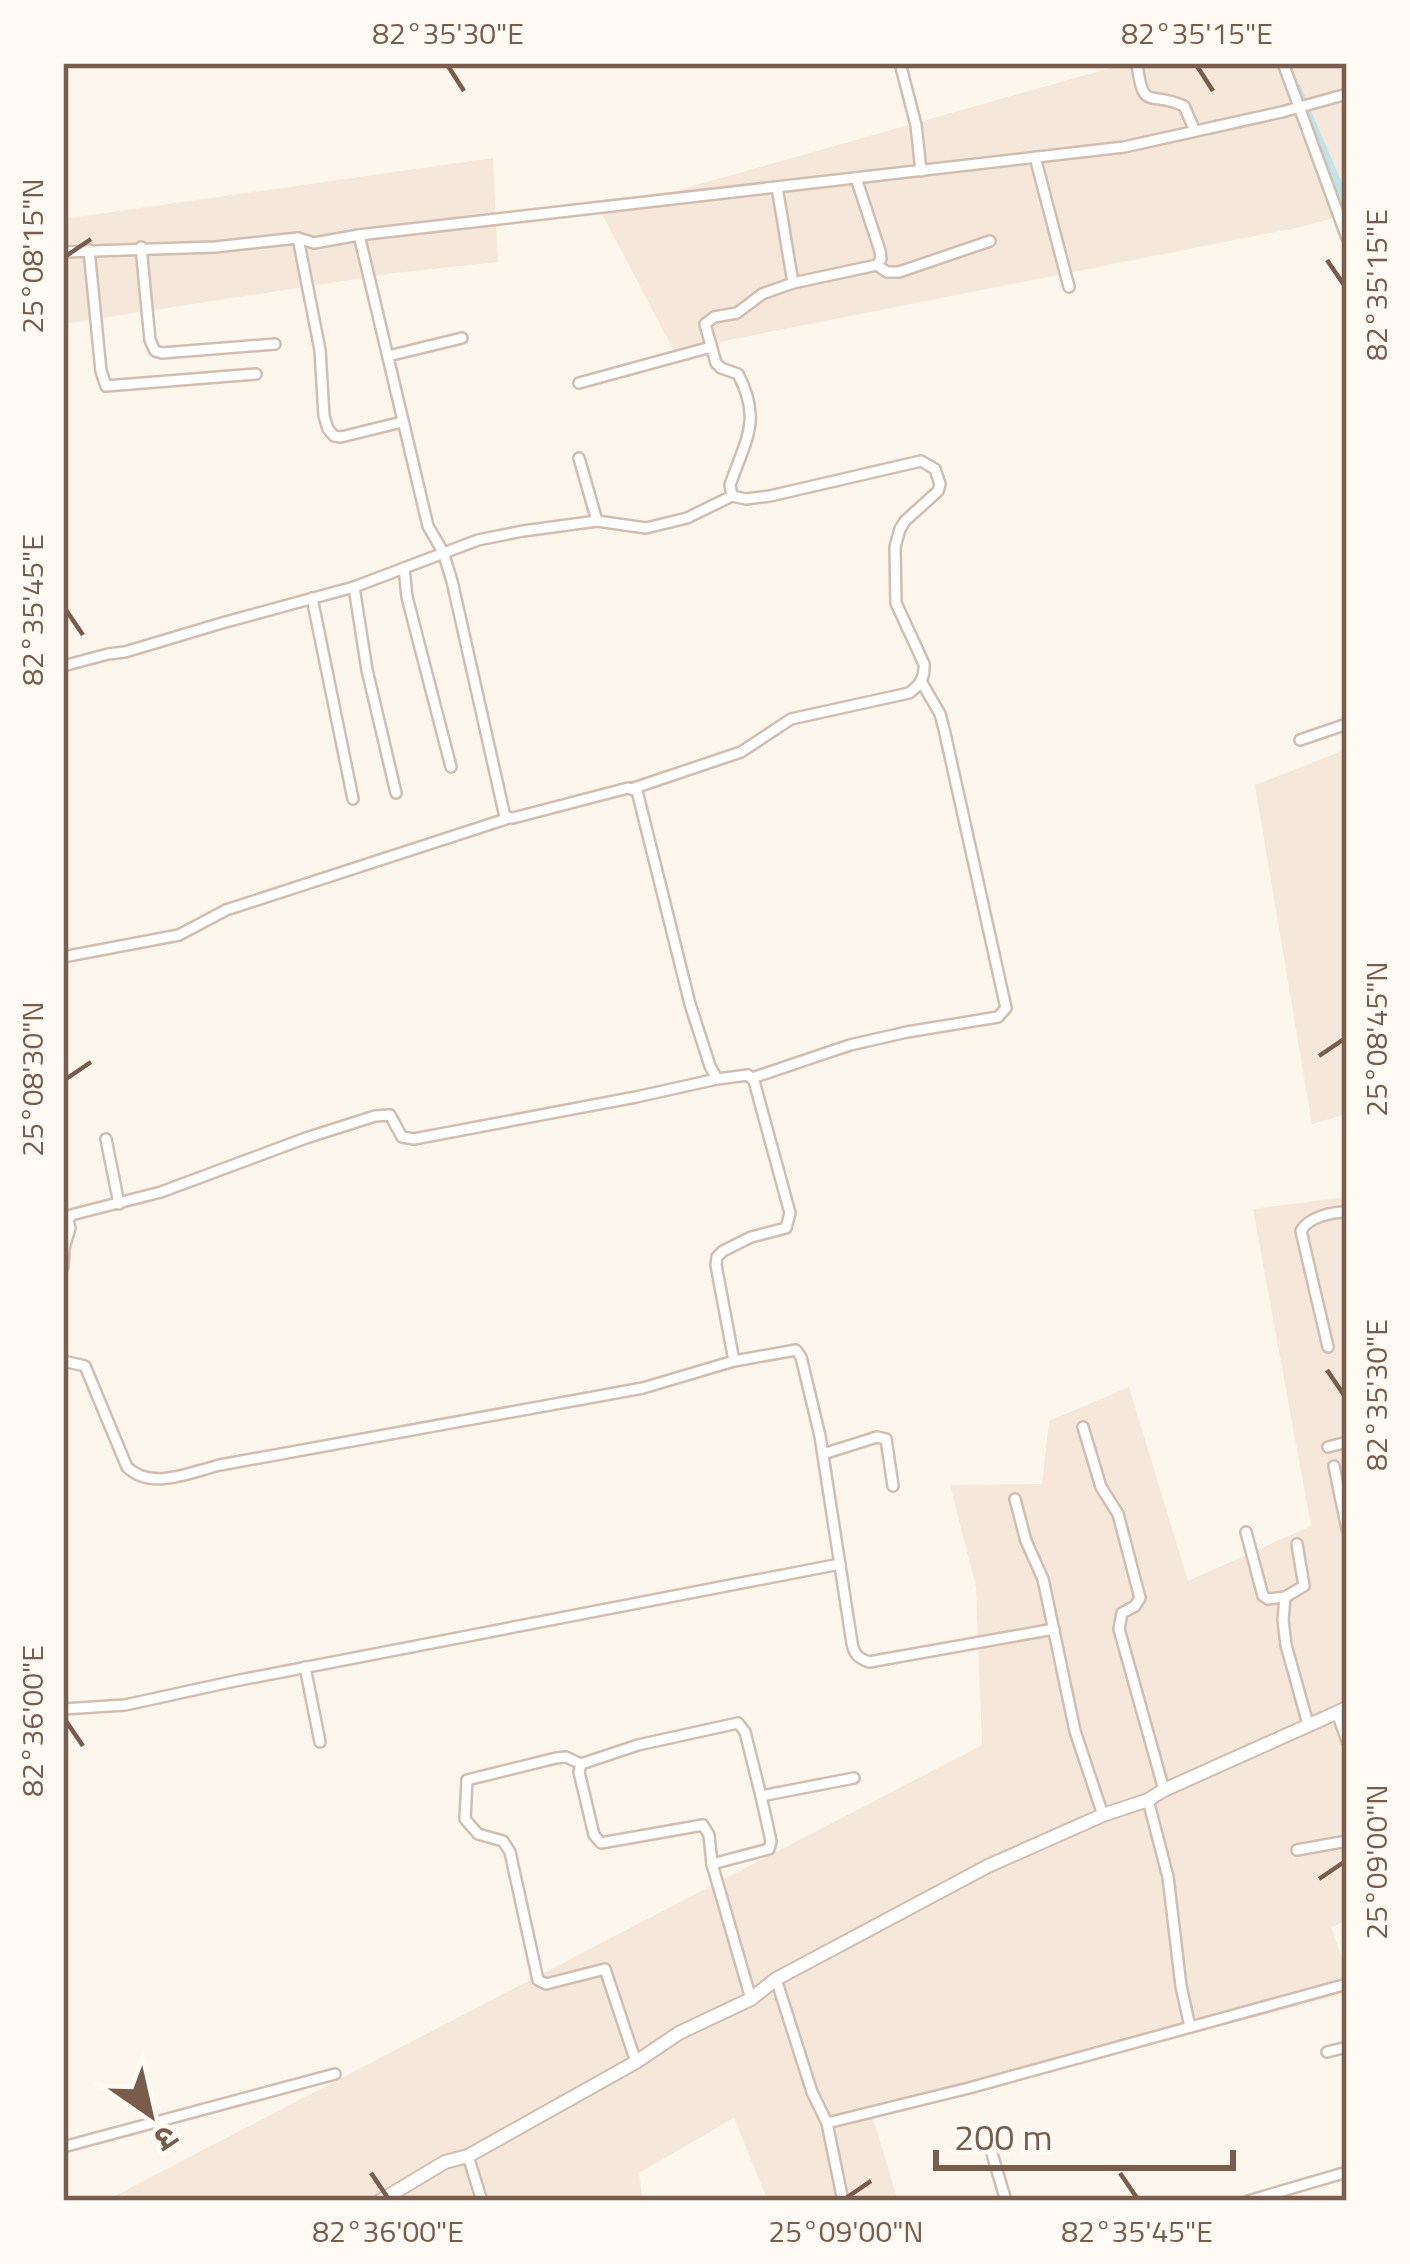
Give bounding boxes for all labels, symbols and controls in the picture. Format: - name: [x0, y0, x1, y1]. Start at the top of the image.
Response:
- text: 82°35'30"E: [372, 10, 524, 56]
- text: 82°35'15"E: [1121, 10, 1273, 56]
- text: 25°08'15"N: [9, 178, 55, 334]
- text: 82°35'15"E: [1353, 209, 1399, 361]
- text: 82°35'45"E: [9, 534, 55, 686]
- text: 25°08'45"N: [1353, 961, 1399, 1117]
- text: 25°08'30"N: [9, 1001, 55, 1157]
- text: 82°35'30"E: [1353, 1319, 1399, 1471]
- text: 82°36'00"E: [9, 1645, 55, 1797]
- text: 25°09'00"N: [1353, 1784, 1399, 1940]
- north arrow: [90, 2054, 210, 2174]
- scale bar: [936, 2096, 1233, 2170]
- text: 200 m: [954, 2109, 1053, 2164]
- text: उ: [144, 2113, 189, 2165]
- text: 82°36'00"E: [312, 2208, 464, 2254]
- text: 25°09'00"N: [768, 2208, 924, 2254]
- text: 82°35'45"E: [1061, 2208, 1213, 2254]

